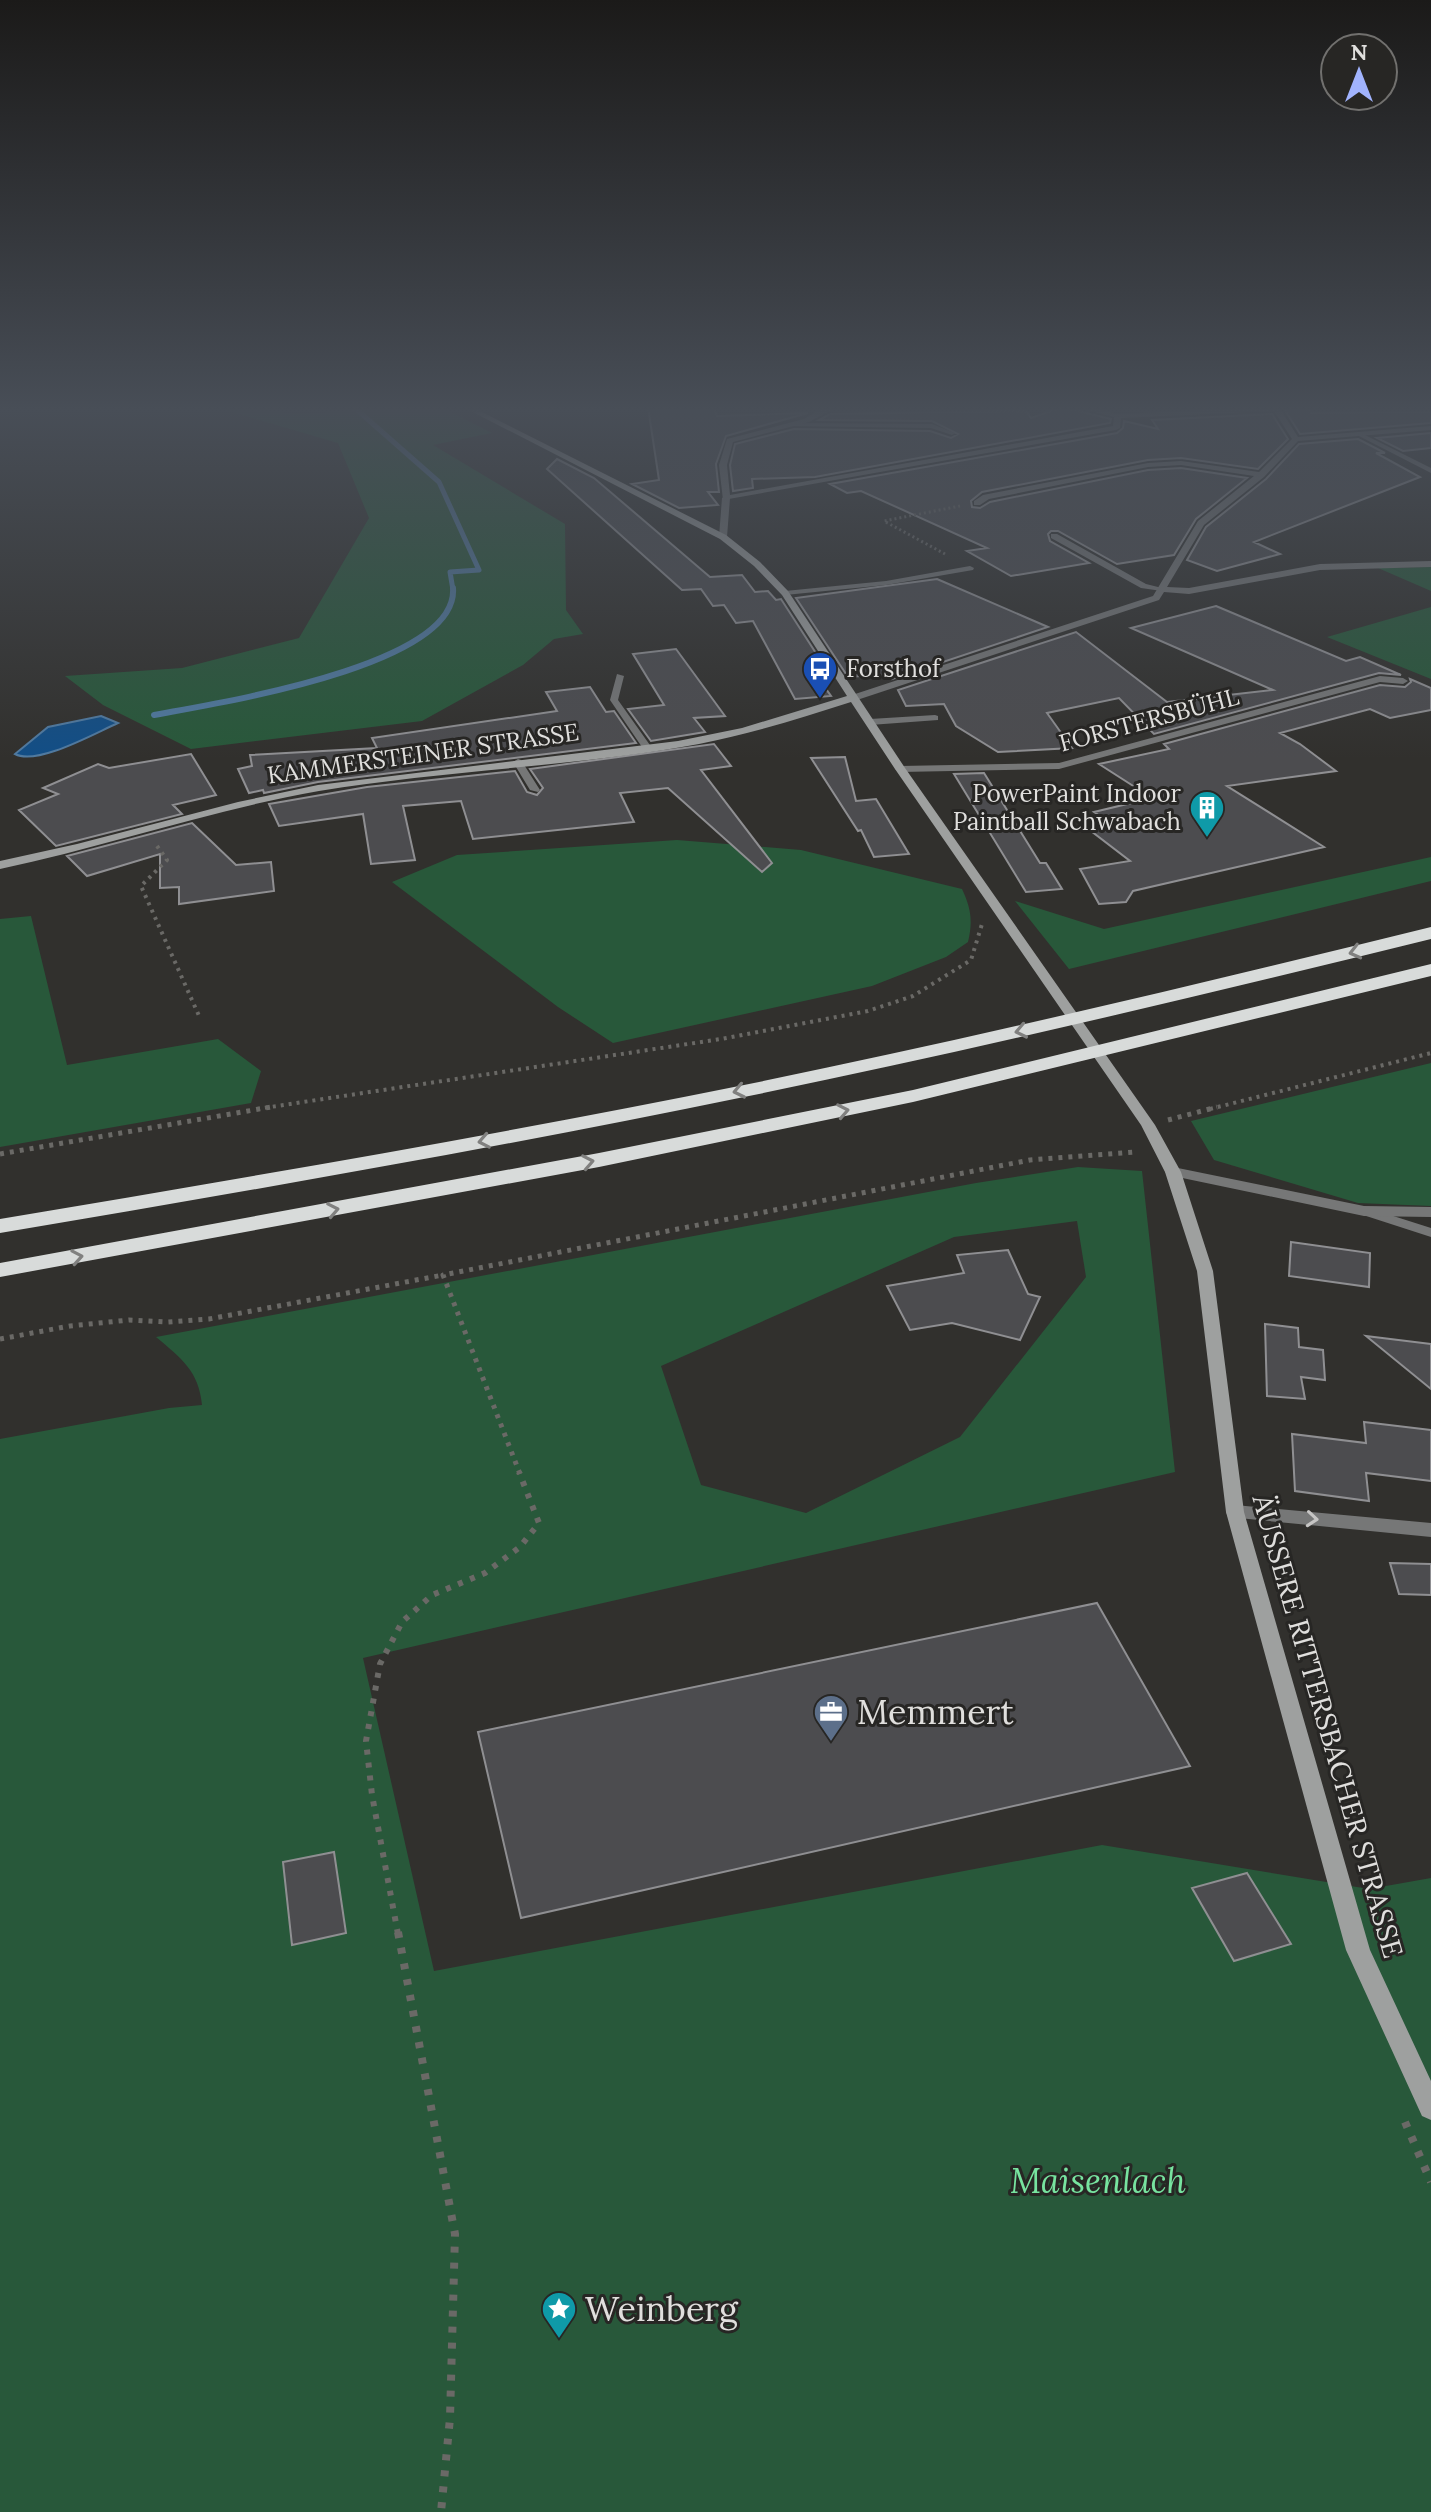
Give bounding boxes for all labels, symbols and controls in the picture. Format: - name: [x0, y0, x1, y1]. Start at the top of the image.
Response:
- north arrow: [1319, 32, 1399, 112]
- text: N: [1350, 38, 1368, 66]
- bus stop icon: Forsthof: [801, 650, 839, 700]
- place label: Forsthof: [846, 653, 942, 684]
- street label: FORSTERSBÜHL: [1056, 681, 1242, 758]
- street label: KAMMERSTEINER STRASSE: [265, 716, 581, 791]
- place label: PowerPaint Indoor Paintball Schwabach: [953, 778, 1182, 837]
- building icon: PowerPaint Indoor Paintball Schwabach: [1188, 789, 1226, 839]
- one-way arrow: [1349, 943, 1363, 960]
- one-way arrow: [1014, 1022, 1028, 1039]
- one-way arrow: [732, 1082, 746, 1099]
- one-way arrow: [836, 1103, 850, 1120]
- one-way arrow: [477, 1132, 491, 1149]
- one-way arrow: [581, 1154, 595, 1171]
- one-way arrow: [326, 1203, 339, 1220]
- one-way arrow: [70, 1250, 84, 1267]
- street label: ÄUSSERE RITTERSBACHER STRASSE: [1244, 1489, 1412, 1962]
- one-way arrow: [1306, 1510, 1319, 1527]
- place label: Memmert: [857, 1690, 1015, 1733]
- office icon: Memmert: [812, 1693, 850, 1743]
- park label: Maisenlach: [1010, 2159, 1186, 2202]
- place label: Weinberg: [585, 2287, 739, 2331]
- place icon: Weinberg: [540, 2290, 578, 2340]

